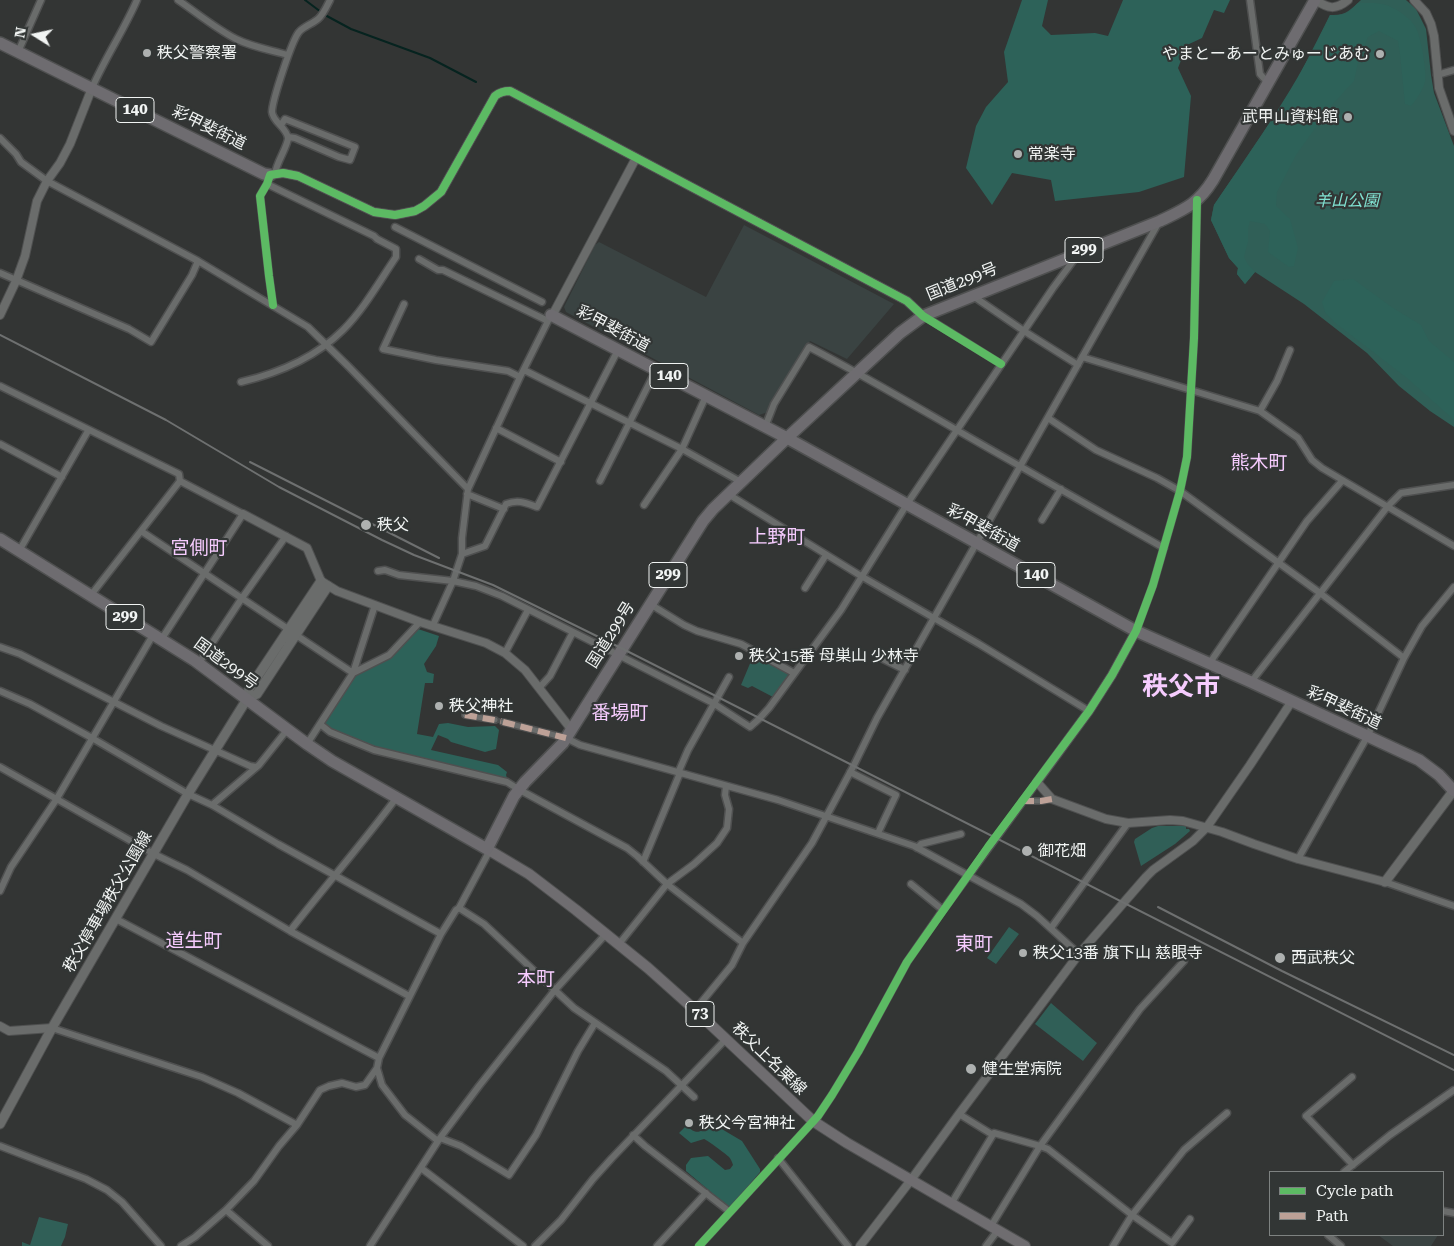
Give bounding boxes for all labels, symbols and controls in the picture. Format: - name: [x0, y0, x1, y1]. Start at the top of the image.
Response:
- north arrow: [10, 10, 60, 60]
- text: N: [11, 26, 29, 39]
- place label: 秩父警察署: [157, 43, 237, 63]
- place label: やまとーあーとみゅーじあむ: [1162, 44, 1370, 64]
- marker: 秩父警察署: [141, 47, 153, 59]
- marker: やまとーあーとみゅーじあむ: [1374, 48, 1386, 60]
- road number: 140: [116, 98, 154, 122]
- street label: 彩甲斐街道: [169, 102, 249, 154]
- place label: 武甲山資料館: [1242, 107, 1338, 127]
- marker: 武甲山資料館: [1342, 111, 1354, 123]
- place label: 常楽寺: [1028, 144, 1076, 164]
- marker: 常楽寺: [1012, 148, 1024, 160]
- park label: 羊山公園: [1315, 191, 1379, 211]
- road number: 299: [1065, 238, 1103, 262]
- street label: 国道299号: [924, 259, 1000, 305]
- street label: 彩甲斐街道: [573, 302, 653, 356]
- road number: 140: [650, 364, 688, 388]
- district label: 熊木町: [1231, 452, 1287, 474]
- street label: 彩甲斐街道: [943, 500, 1023, 556]
- place label: 秩父: [377, 515, 409, 535]
- marker: 秩父: [359, 518, 373, 532]
- district label: 上野町: [749, 526, 805, 548]
- district label: 宮側町: [171, 537, 227, 559]
- road number: 299: [649, 562, 687, 588]
- road number: 140: [1017, 562, 1055, 588]
- street label: 国道299号: [583, 598, 639, 672]
- road number: 299: [106, 604, 144, 630]
- street label: 国道299号: [190, 634, 262, 694]
- place label: 秩父15番 母巣山 少林寺: [749, 646, 919, 666]
- marker: 秩父15番 母巣山 少林寺: [733, 650, 745, 662]
- district label: 秩父市: [1142, 671, 1220, 703]
- street label: 彩甲斐街道: [1304, 682, 1384, 734]
- place label: 秩父神社: [449, 696, 513, 716]
- marker: 秩父神社: [433, 700, 445, 712]
- district label: 番場町: [592, 702, 648, 724]
- street label: 秩父停車場秩父公園線: [60, 828, 156, 976]
- place label: 御花畑: [1038, 841, 1086, 861]
- marker: 御花畑: [1020, 844, 1034, 858]
- district label: 道生町: [166, 930, 222, 952]
- district label: 東町: [955, 933, 993, 955]
- place label: 秩父13番 旗下山 慈眼寺: [1033, 943, 1203, 963]
- marker: 秩父13番 旗下山 慈眼寺: [1017, 947, 1029, 959]
- place label: 西武秩父: [1291, 948, 1355, 968]
- marker: 西武秩父: [1273, 951, 1287, 965]
- district label: 本町: [517, 968, 555, 990]
- road number: 73: [686, 1002, 714, 1026]
- street label: 秩父上名栗線: [728, 1019, 810, 1099]
- place label: 健生堂病院: [982, 1059, 1062, 1079]
- marker: 健生堂病院: [964, 1062, 978, 1076]
- place label: 秩父今宮神社: [699, 1113, 795, 1133]
- marker: 秩父今宮神社: [683, 1117, 695, 1129]
- legend: [1269, 1171, 1444, 1236]
- text: Cycle path: [1316, 1182, 1393, 1200]
- text: Path: [1316, 1207, 1349, 1225]

